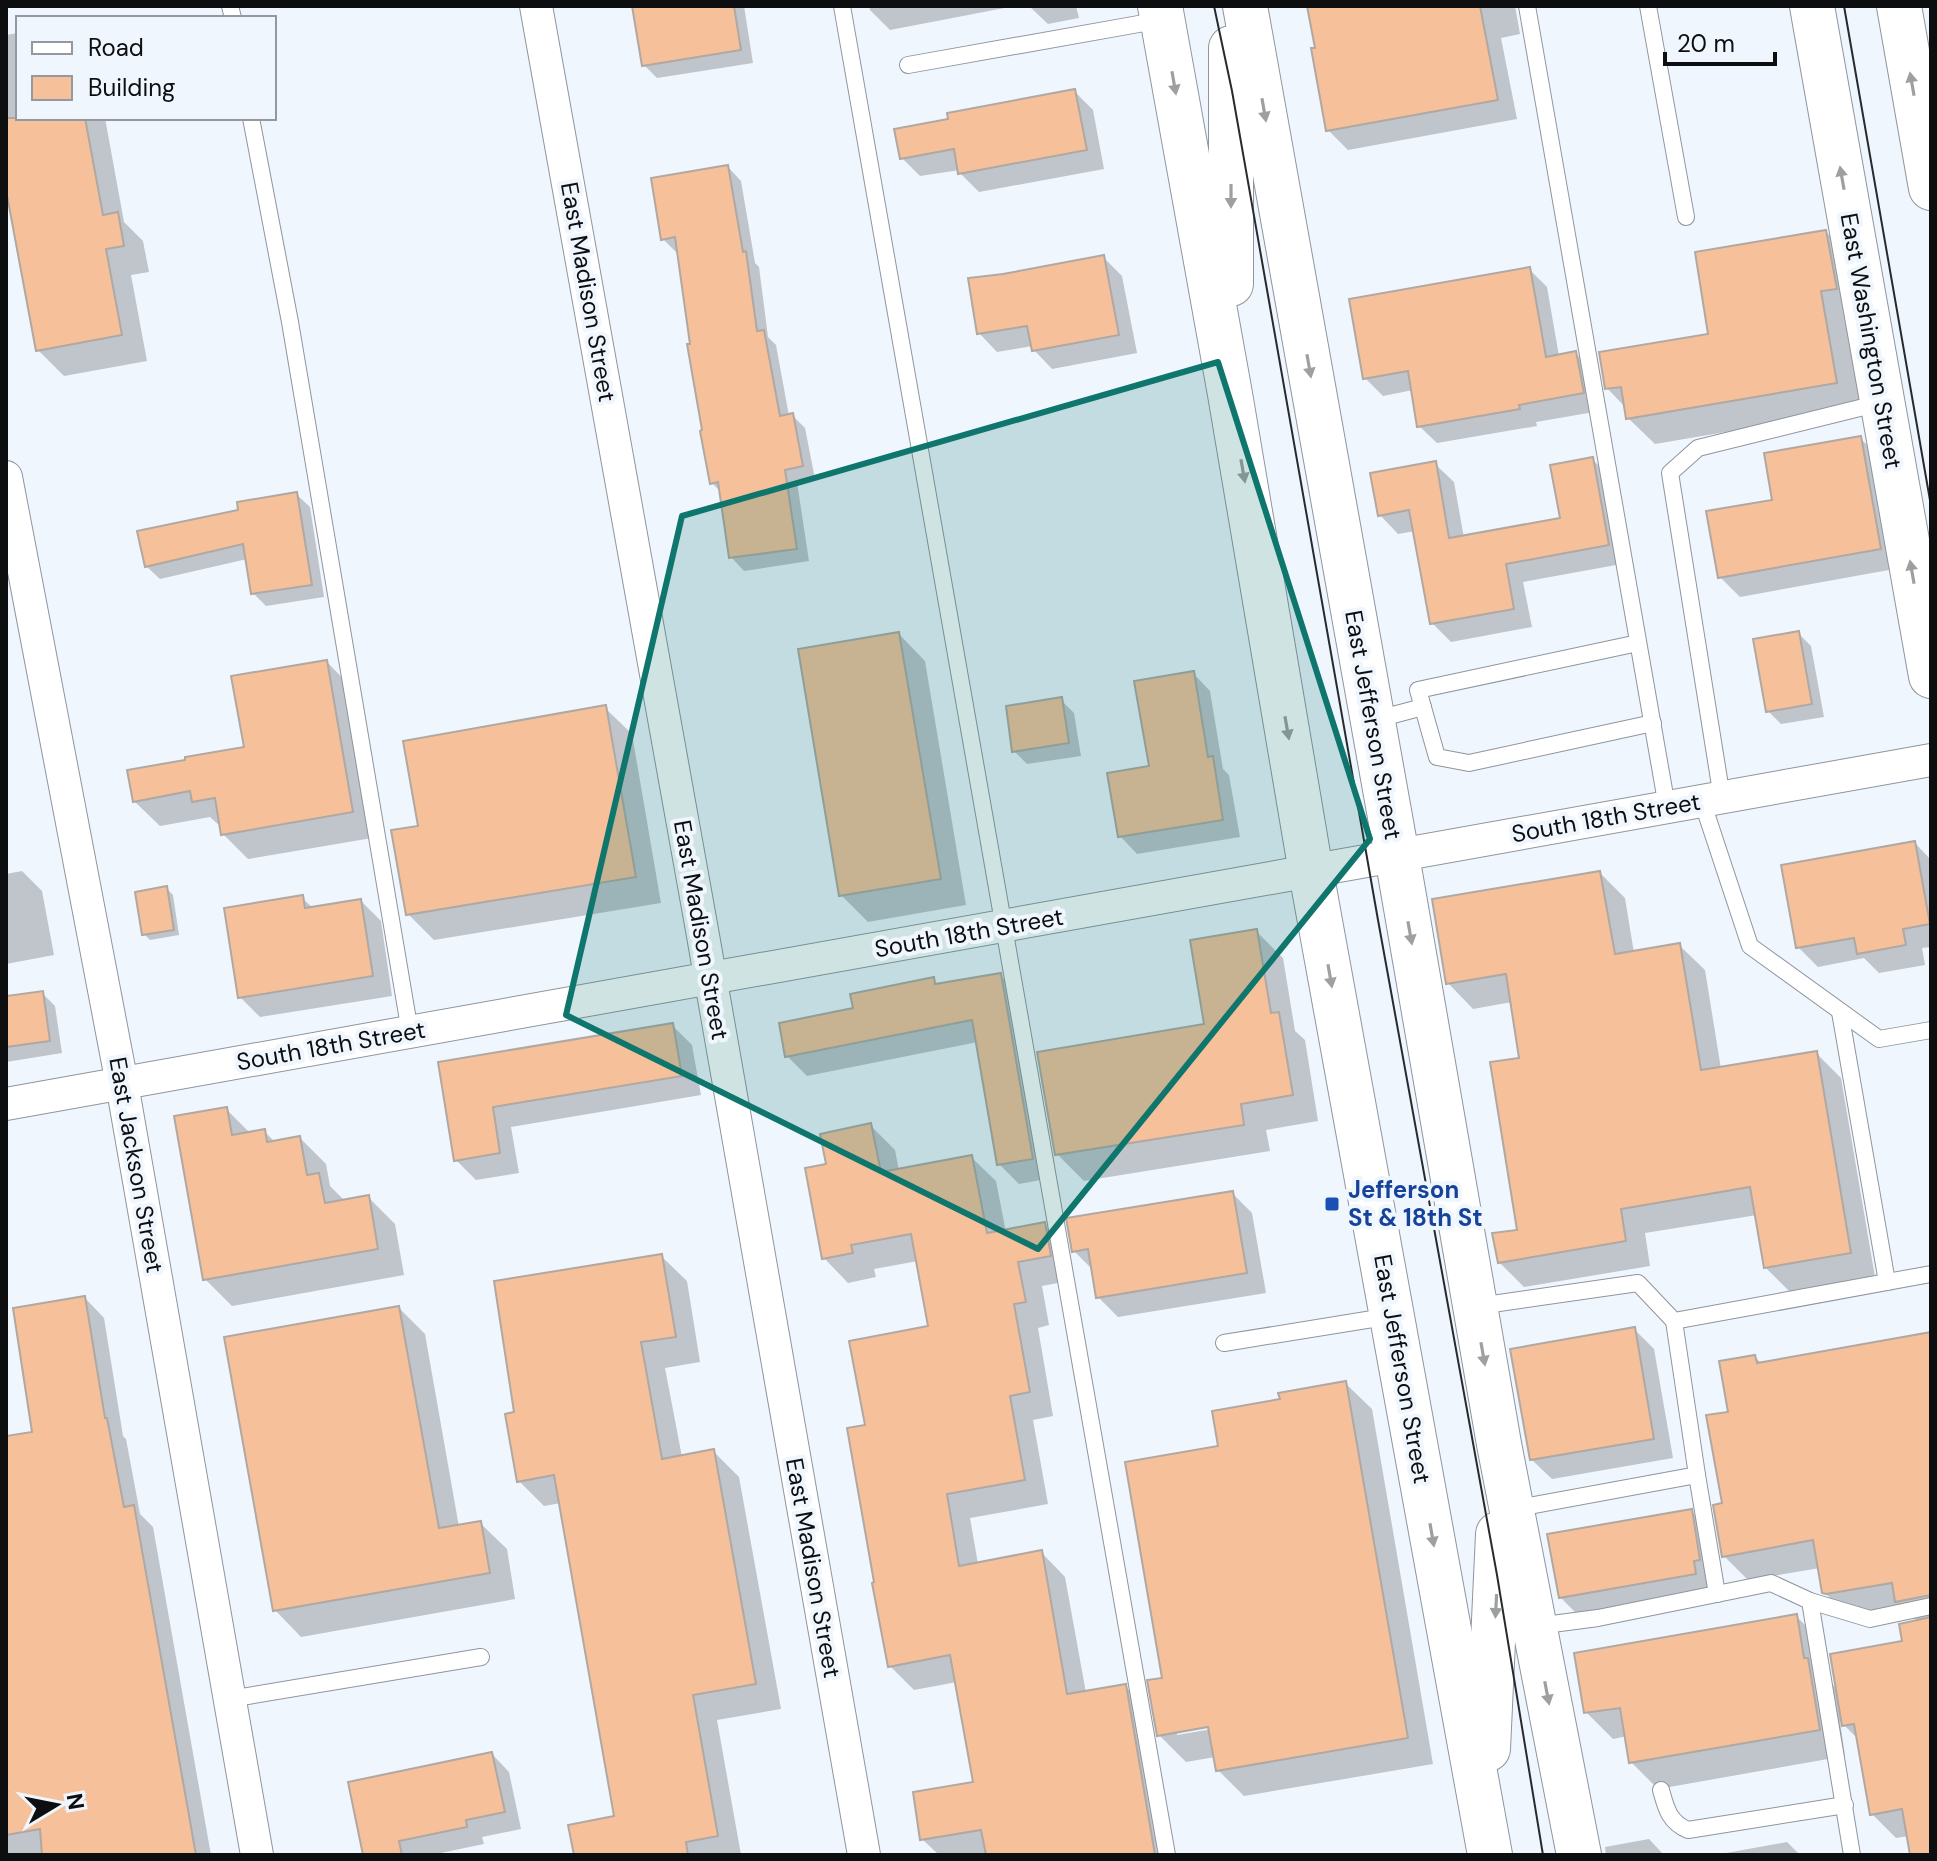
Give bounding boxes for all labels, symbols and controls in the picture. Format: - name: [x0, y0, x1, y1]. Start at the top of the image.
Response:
- legend: [16, 16, 276, 120]
- scale bar: [1665, 16, 1775, 66]
- text: 20 m: [1677, 28, 1735, 59]
- text: Road: [88, 32, 144, 63]
- one-way arrow: [1168, 71, 1181, 96]
- one-way arrow: [1906, 71, 1918, 96]
- text: Building: [88, 72, 175, 103]
- one-way arrow: [1258, 98, 1270, 123]
- one-way arrow: [1835, 165, 1848, 190]
- street label: East Madison Street: [554, 180, 623, 404]
- one-way arrow: [1225, 184, 1237, 209]
- street label: East Washington Street: [1834, 211, 1909, 471]
- one-way arrow: [1304, 354, 1316, 379]
- one-way arrow: [1238, 459, 1250, 484]
- one-way arrow: [1906, 559, 1918, 584]
- street label: East Jefferson Street: [1338, 608, 1409, 842]
- one-way arrow: [1282, 715, 1294, 740]
- street label: South 18th Street: [1509, 786, 1703, 849]
- street label: East Madison Street: [667, 818, 736, 1042]
- street label: South 18th Street: [872, 901, 1066, 964]
- one-way arrow: [1404, 921, 1416, 946]
- one-way arrow: [1325, 964, 1337, 989]
- street label: South 18th Street: [234, 1014, 428, 1077]
- street label: East Jackson Street: [102, 1055, 171, 1275]
- place label: Jefferson St & 18th St: [1348, 1174, 1483, 1233]
- marker: Jefferson St & 18th St: [1323, 1195, 1341, 1213]
- street label: East Jefferson Street: [1367, 1252, 1438, 1486]
- one-way arrow: [1478, 1342, 1490, 1367]
- street label: East Madison Street: [779, 1456, 848, 1680]
- one-way arrow: [1427, 1523, 1439, 1548]
- one-way arrow: [1489, 1594, 1502, 1619]
- one-way arrow: [1541, 1680, 1554, 1705]
- north arrow: [16, 1765, 96, 1845]
- text: N: [60, 1791, 91, 1812]

